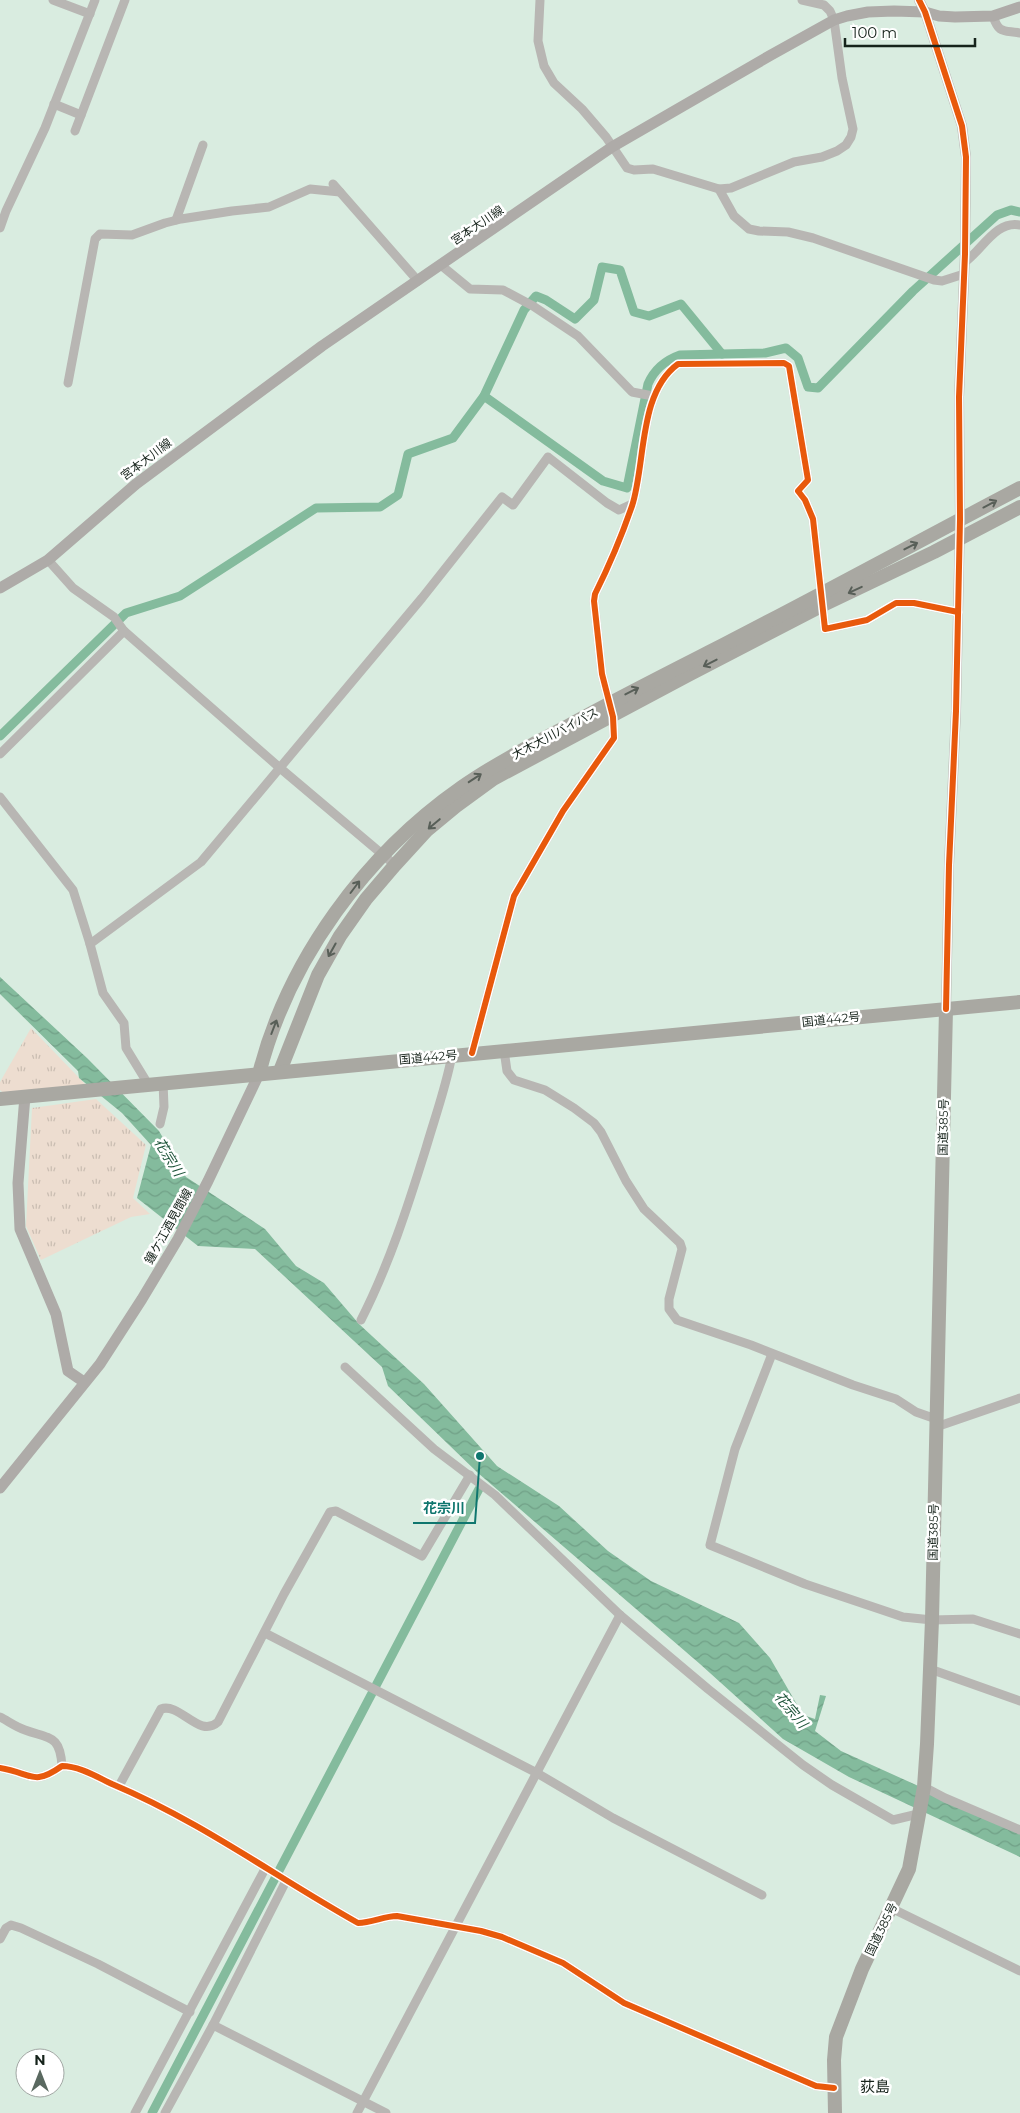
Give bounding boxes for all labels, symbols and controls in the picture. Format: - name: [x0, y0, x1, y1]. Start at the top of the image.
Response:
- scale bar: [845, 15, 975, 47]
- text: 100 m: [852, 23, 897, 42]
- street label: 宮本大川線: [448, 202, 506, 248]
- street label: 宮本大川線: [118, 435, 174, 483]
- one-way arrow: [982, 498, 997, 508]
- one-way arrow: [903, 541, 918, 550]
- one-way arrow: [848, 585, 863, 595]
- one-way arrow: [703, 659, 718, 668]
- one-way arrow: [624, 686, 639, 695]
- street label: 大木大川バイパス: [509, 704, 601, 762]
- one-way arrow: [467, 773, 481, 783]
- one-way arrow: [428, 818, 441, 830]
- one-way arrow: [350, 881, 361, 894]
- one-way arrow: [327, 942, 337, 957]
- street label: 国道442号: [801, 1008, 861, 1030]
- one-way arrow: [270, 1020, 279, 1035]
- street label: 国道442号: [398, 1047, 458, 1067]
- street label: 国道385号: [935, 1098, 951, 1156]
- water label: 花宗川: [150, 1134, 189, 1181]
- street label: 鐘ケ江酒見間線: [141, 1186, 195, 1266]
- callout: 花宗川: [413, 1494, 475, 1523]
- text: 花宗川: [423, 1499, 465, 1517]
- street label: 国道385号: [925, 1503, 941, 1561]
- water label: 花宗川: [771, 1688, 813, 1733]
- street label: 国道385号: [862, 1900, 900, 1958]
- north arrow: [15, 2048, 65, 2098]
- text: N: [34, 2051, 46, 2069]
- district label: 荻島: [860, 2077, 890, 2096]

